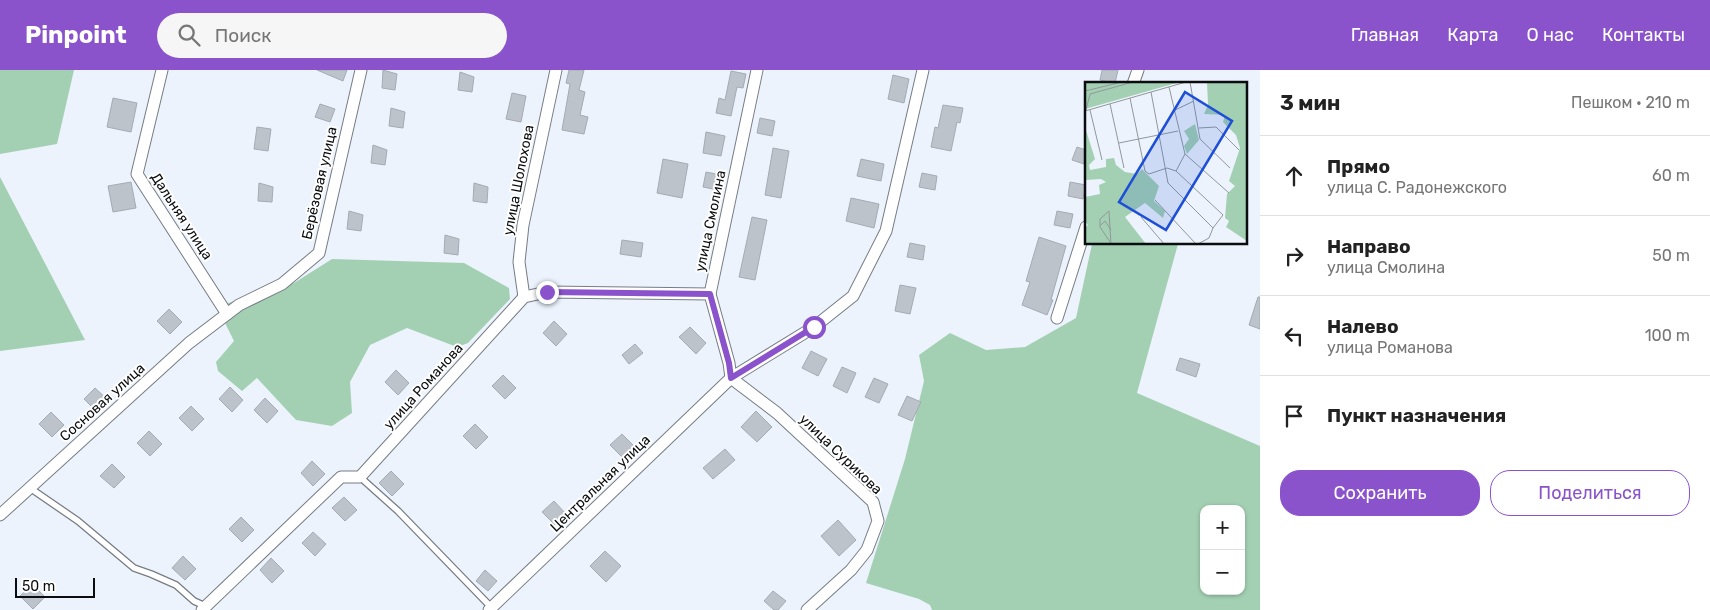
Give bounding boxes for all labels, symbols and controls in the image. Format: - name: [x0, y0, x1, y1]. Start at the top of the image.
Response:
- search box: [157, 13, 507, 58]
- text: Pinpoint: [25, 21, 127, 49]
- icon: search: [175, 21, 203, 49]
- text: Поиск: [215, 24, 271, 47]
- text: Главная: [1351, 24, 1419, 46]
- text: Карта: [1447, 24, 1499, 46]
- text: О нас: [1527, 24, 1574, 46]
- text: Контакты: [1602, 24, 1685, 46]
- inset map: [1085, 82, 1248, 245]
- text: 3 мин: [1280, 90, 1340, 115]
- text: Пешком · 210 m: [1571, 93, 1690, 112]
- street label: улица Шолохова: [499, 123, 538, 237]
- street label: Берёзовая улица: [298, 125, 341, 241]
- text: Прямо: [1327, 155, 1390, 178]
- icon: ahead: [1280, 162, 1308, 190]
- text: 60 m: [1652, 166, 1690, 185]
- street label: улица Смолина: [691, 169, 730, 273]
- street label: Дальняя улица: [147, 170, 216, 263]
- text: улица С. Радонежского: [1327, 178, 1507, 197]
- text: Направо: [1327, 235, 1411, 258]
- icon: right: [1280, 242, 1308, 270]
- text: 50 m: [1652, 246, 1690, 265]
- text: улица Смолина: [1327, 258, 1445, 277]
- route end: [536, 281, 559, 304]
- text: Налево: [1327, 315, 1399, 338]
- route start: [803, 316, 826, 339]
- icon: left: [1280, 322, 1308, 350]
- text: 100 m: [1645, 326, 1690, 345]
- text: улица Романова: [1327, 338, 1453, 357]
- street label: улица Романова: [380, 340, 467, 433]
- street label: Сосновая улица: [56, 360, 148, 445]
- icon: arrive: [1280, 402, 1308, 430]
- text: Пункт назначения: [1327, 404, 1506, 427]
- street label: улица Сурикова: [796, 411, 886, 498]
- street label: Центральная улица: [547, 431, 654, 536]
- button: Сохранить: [1280, 470, 1480, 516]
- button: Поделиться: [1490, 470, 1690, 516]
- map controls: [1200, 505, 1245, 595]
- button: +: [1200, 505, 1245, 550]
- button: −: [1200, 550, 1245, 595]
- scale bar: [15, 575, 95, 598]
- text: 50 m: [22, 578, 55, 595]

